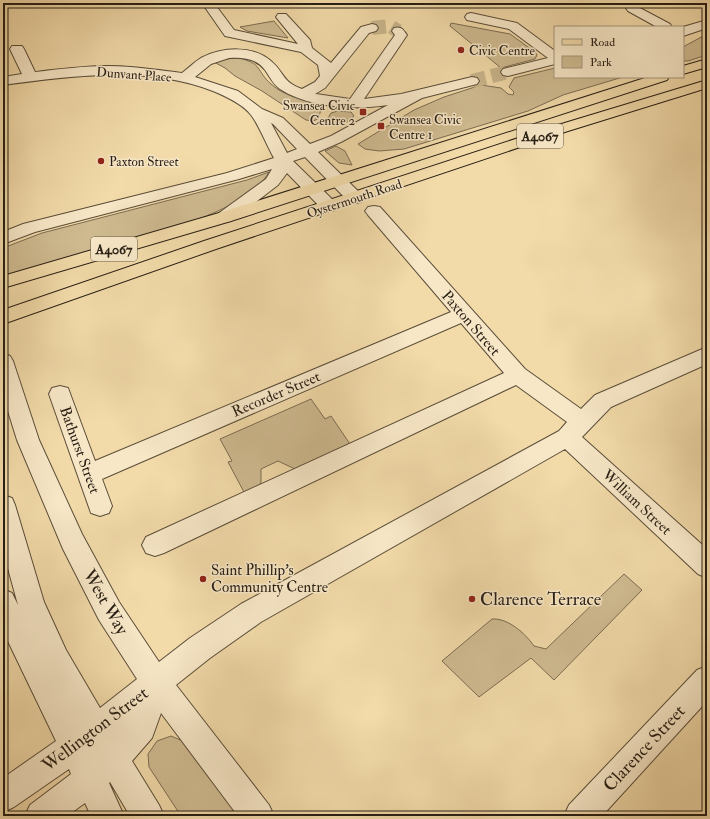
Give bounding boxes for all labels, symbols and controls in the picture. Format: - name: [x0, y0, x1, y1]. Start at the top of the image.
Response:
- legend: [554, 26, 684, 78]
- text: Road: [590, 35, 615, 50]
- place label: Civic Centre: [469, 43, 535, 59]
- marker: Civic Centre: [456, 45, 466, 55]
- text: Park: [590, 55, 612, 70]
- street label: Dunvant Place: [96, 64, 173, 86]
- place label: Swansea Civic Centre 2: [283, 98, 355, 129]
- marker: Swansea Civic Centre 2: [358, 107, 368, 117]
- place label: Swansea Civic Centre 1: [389, 112, 461, 143]
- marker: Swansea Civic Centre 1: [376, 121, 386, 131]
- road number: A4067: [517, 124, 563, 148]
- place label: Paxton Street: [109, 154, 179, 170]
- marker: Paxton Street: [96, 156, 106, 166]
- street label: Oystermouth Road: [305, 176, 405, 223]
- road number: A4067: [91, 237, 137, 261]
- street label: Paxton Street: [437, 287, 504, 360]
- street label: Recorder Street: [229, 367, 323, 422]
- street label: Bathurst Street: [55, 404, 104, 496]
- street label: William Street: [597, 465, 675, 539]
- place label: Saint Phillip's Community Centre: [211, 561, 328, 597]
- street label: West Way: [77, 564, 134, 640]
- marker: Saint Phillip's Community Centre: [198, 574, 208, 584]
- place label: Clarence Terrace: [480, 588, 602, 611]
- marker: Clarence Terrace: [467, 594, 477, 604]
- street label: Wellington Street: [37, 682, 153, 777]
- street label: Clarence Street: [598, 700, 691, 797]

